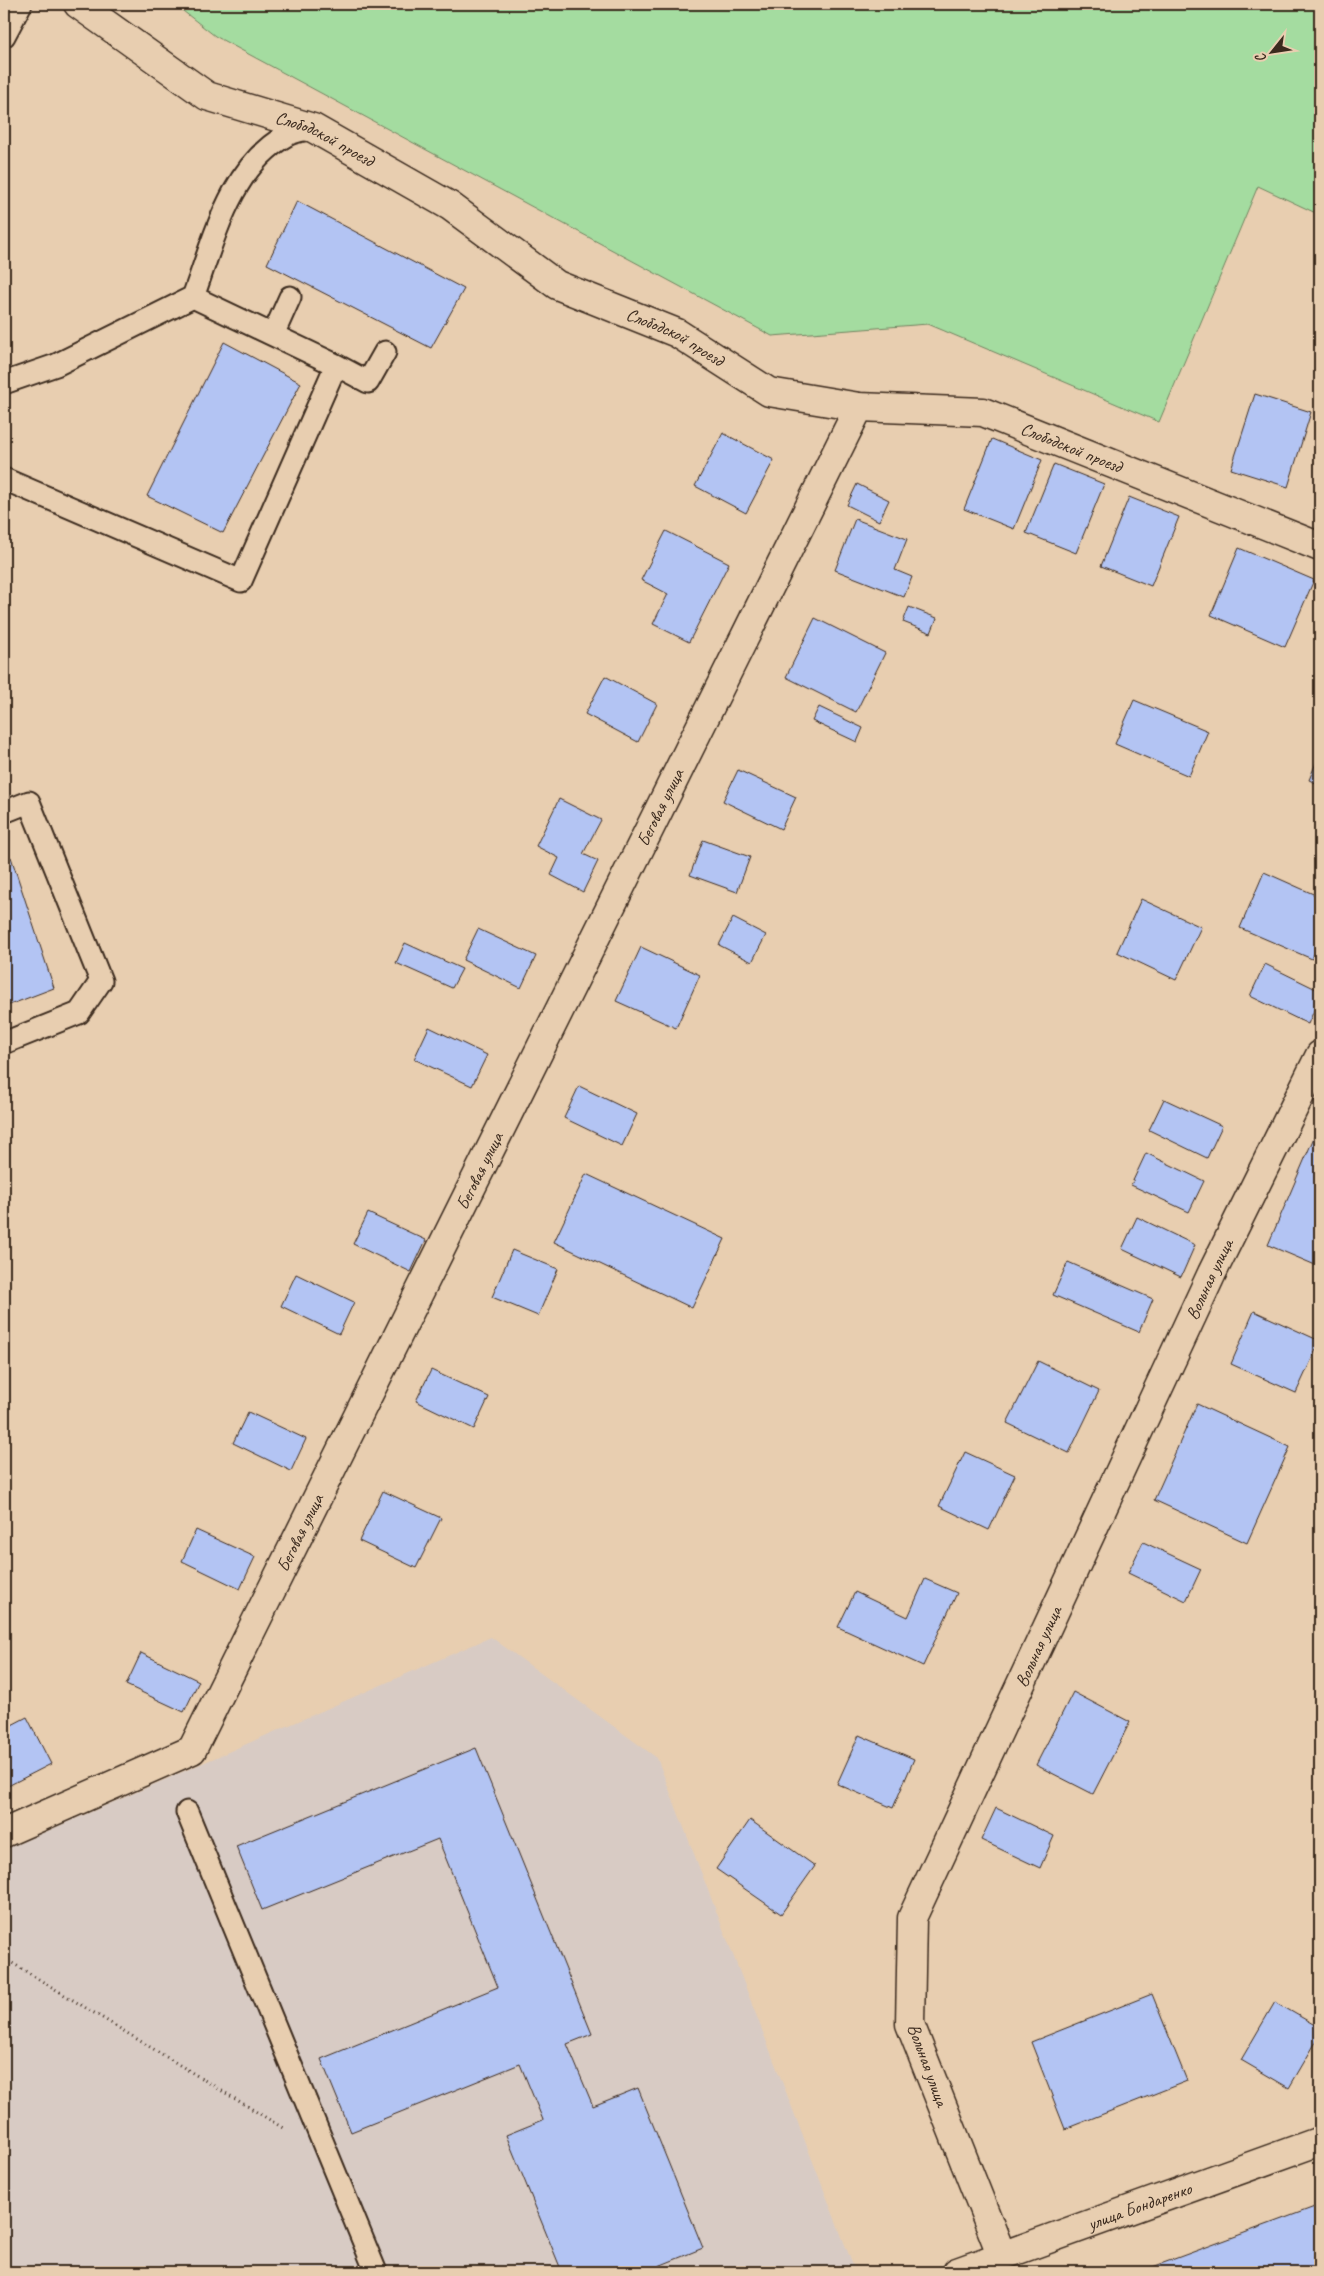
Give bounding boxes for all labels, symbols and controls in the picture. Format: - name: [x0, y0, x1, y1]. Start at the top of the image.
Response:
- north arrow: [1246, 28, 1296, 78]
- text: С: [1251, 49, 1270, 65]
- street label: Слободской проезд: [273, 106, 379, 172]
- street label: Слободской проезд: [623, 303, 729, 372]
- street label: Слободской проезд: [1018, 417, 1127, 478]
- street label: Беговая улица: [632, 764, 689, 850]
- street label: Беговая улица: [451, 1128, 509, 1213]
- street label: Вольная улица: [1181, 1234, 1239, 1323]
- street label: Беговая улица: [271, 1489, 329, 1575]
- street label: Вольная улица: [1010, 1601, 1067, 1690]
- street label: Вольная улица: [903, 2021, 954, 2111]
- street label: улица Бондаренко: [1084, 2177, 1196, 2235]

